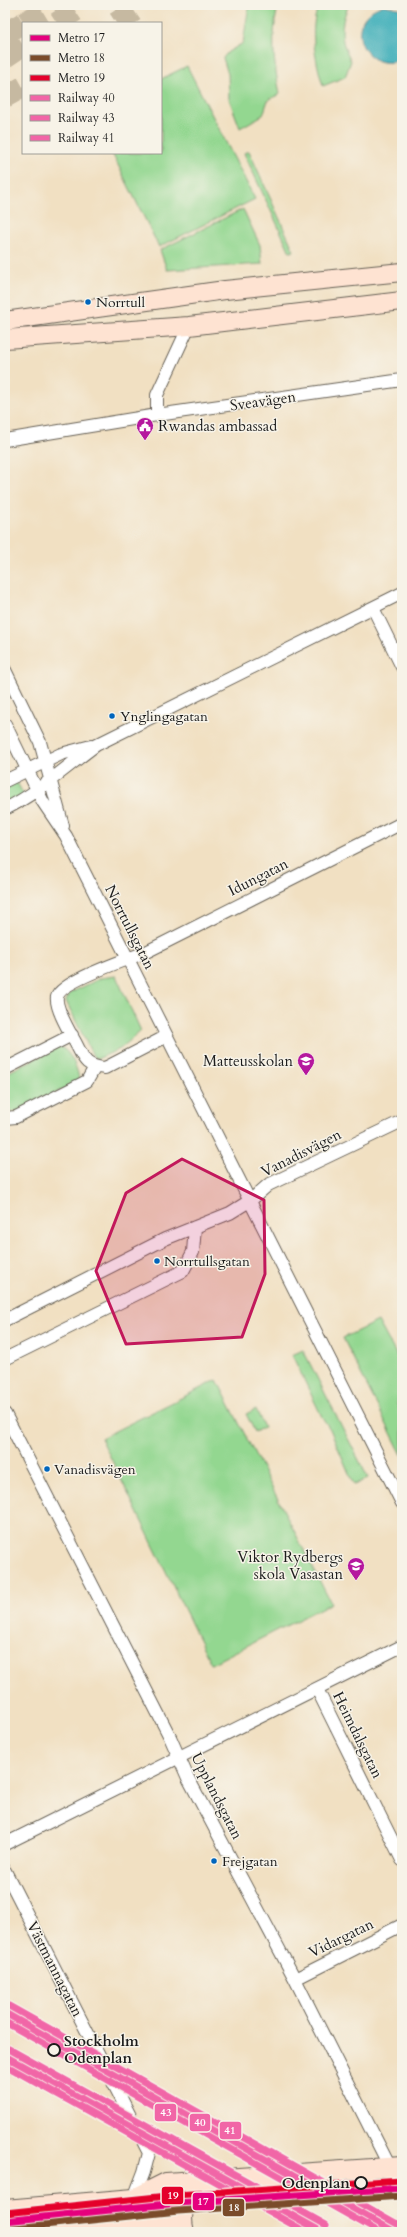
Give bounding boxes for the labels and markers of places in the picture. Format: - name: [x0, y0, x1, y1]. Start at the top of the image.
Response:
- place label: Norrtull: [96, 293, 145, 312]
- marker: Norrtull: [83, 297, 93, 307]
- public building icon: Rwandas ambassad: [135, 416, 155, 441]
- place label: Rwandas ambassad: [158, 416, 277, 436]
- place label: Ynglingagatan: [120, 707, 208, 726]
- marker: Ynglingagatan: [107, 711, 117, 721]
- place label: Matteusskolan: [203, 1051, 293, 1071]
- school or university icon: Matteusskolan: [296, 1051, 316, 1076]
- place label: Norrtullsgatan: [164, 1252, 250, 1271]
- marker: Norrtullsgatan: [152, 1256, 162, 1266]
- place label: Vanadisvägen: [54, 1460, 136, 1479]
- marker: Vanadisvägen: [42, 1464, 52, 1474]
- place label: Viktor Rydbergs skola Vasastan: [237, 1547, 343, 1584]
- school or university icon: Viktor Rydbergs skola Vasastan: [346, 1556, 366, 1581]
- place label: Frejgatan: [222, 1852, 278, 1871]
- marker: Frejgatan: [209, 1856, 219, 1866]
- place label: Stockholm Odenplan: [64, 2031, 139, 2068]
- marker: Stockholm Odenplan: [47, 2043, 61, 2057]
- place label: Odenplan: [282, 2173, 350, 2193]
- marker: Odenplan: [354, 2176, 368, 2190]

